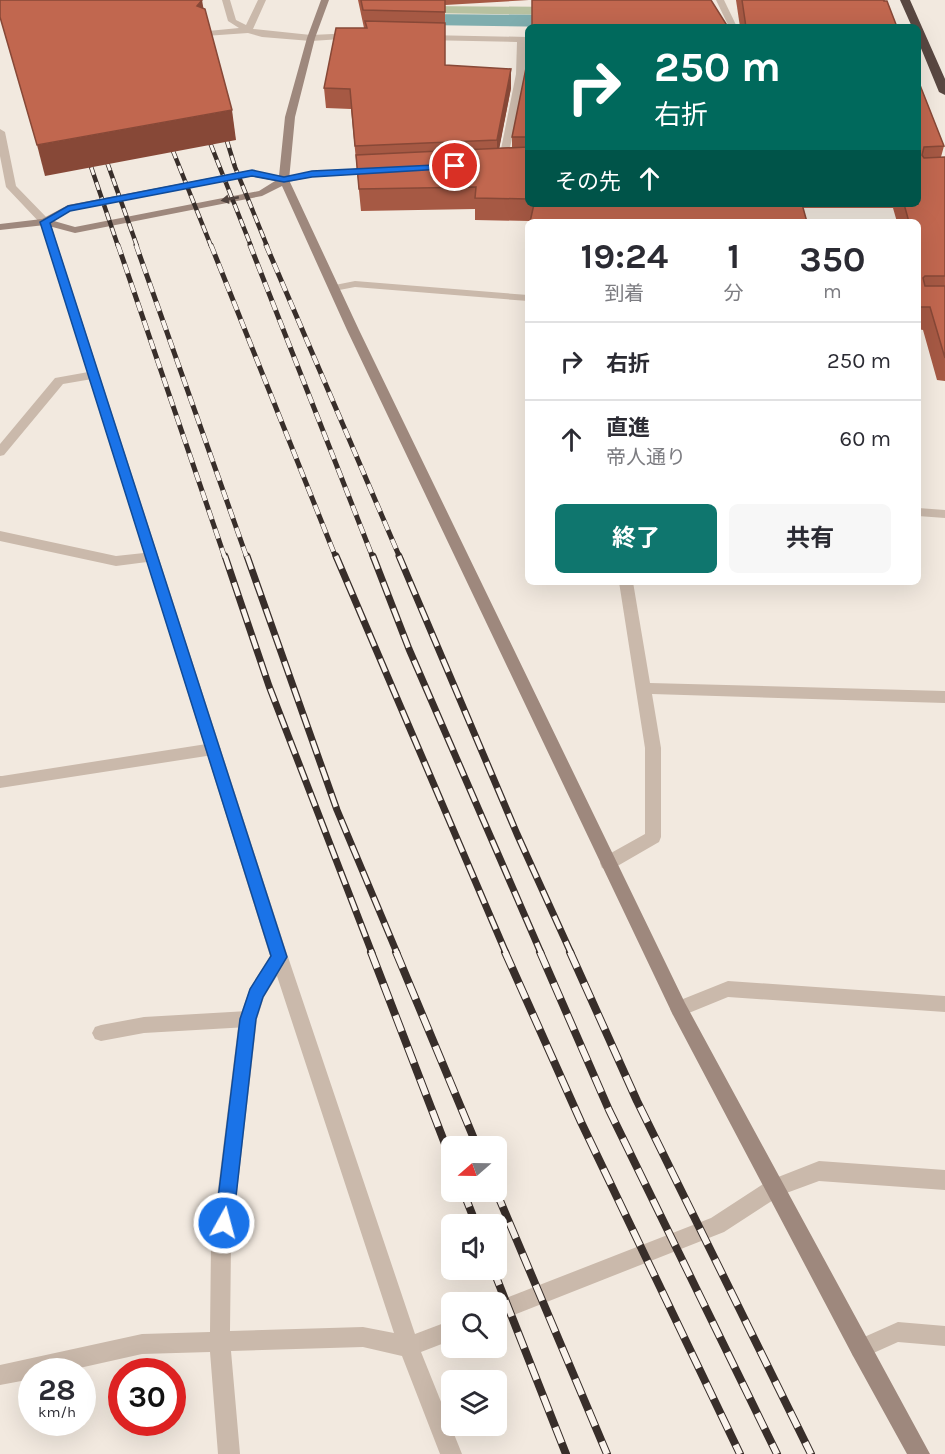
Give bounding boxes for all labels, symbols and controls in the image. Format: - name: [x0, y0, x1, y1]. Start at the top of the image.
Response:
- text: 250 m: [654, 42, 781, 92]
- icon: right: [555, 48, 633, 126]
- text: 右折: [654, 99, 708, 131]
- pin: [429, 140, 480, 191]
- icon: arrive: [438, 149, 471, 182]
- icon: ahead: [633, 162, 666, 195]
- text: その先: [555, 169, 621, 195]
- one-way arrow: [221, 195, 240, 204]
- text: 19:24: [581, 235, 668, 277]
- text: 1: [727, 235, 740, 277]
- text: 350: [799, 238, 865, 280]
- text: m: [823, 280, 842, 303]
- text: 到着: [604, 282, 644, 305]
- text: 分: [724, 282, 744, 305]
- icon: right: [555, 345, 588, 378]
- text: 250 m: [827, 348, 891, 374]
- text: 右折: [606, 351, 650, 377]
- text: 直進: [606, 415, 650, 441]
- icon: ahead: [555, 423, 588, 456]
- text: 60 m: [840, 426, 891, 452]
- text: 帝人通り: [606, 446, 686, 469]
- button: 終了: [555, 504, 717, 573]
- button: 共有: [729, 504, 891, 573]
- north arrow: [441, 1136, 507, 1202]
- map controls: [441, 1136, 507, 1436]
- position arrow: [192, 1191, 256, 1255]
- button: sound: [441, 1214, 507, 1280]
- button: search: [441, 1292, 507, 1358]
- speed limit sign: 30: [108, 1358, 186, 1436]
- button: layers: [441, 1370, 507, 1436]
- text: 28: [38, 1372, 76, 1408]
- text: km/h: [38, 1403, 76, 1421]

